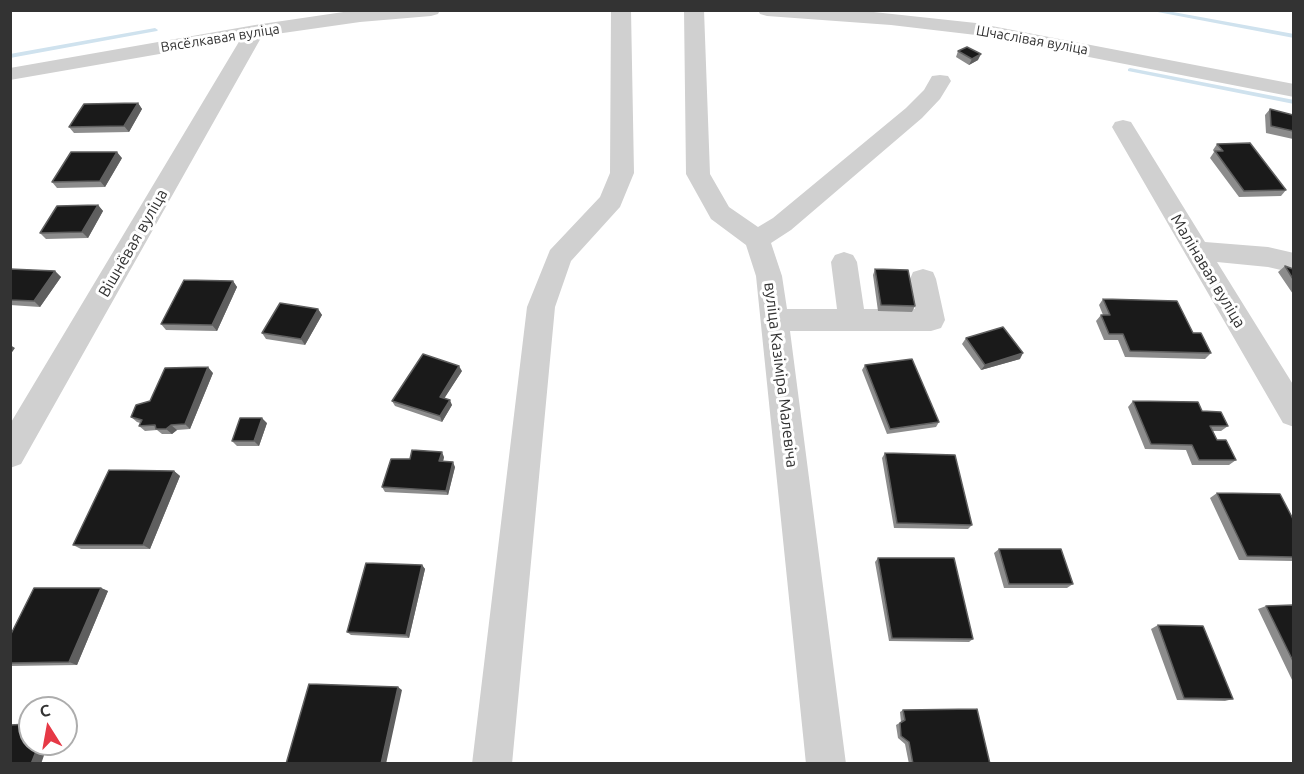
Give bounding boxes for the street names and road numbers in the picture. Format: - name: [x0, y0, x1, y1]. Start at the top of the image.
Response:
- street label: Вясёлкавая вуліца: [159, 20, 281, 56]
- street label: Шчаслівая вуліца: [975, 22, 1089, 58]
- street label: Вішнёвая вуліца: [94, 186, 172, 300]
- street label: Малінавая вуліца: [1166, 211, 1250, 331]
- street label: вуліца Казіміра Малевіча: [760, 281, 802, 469]

